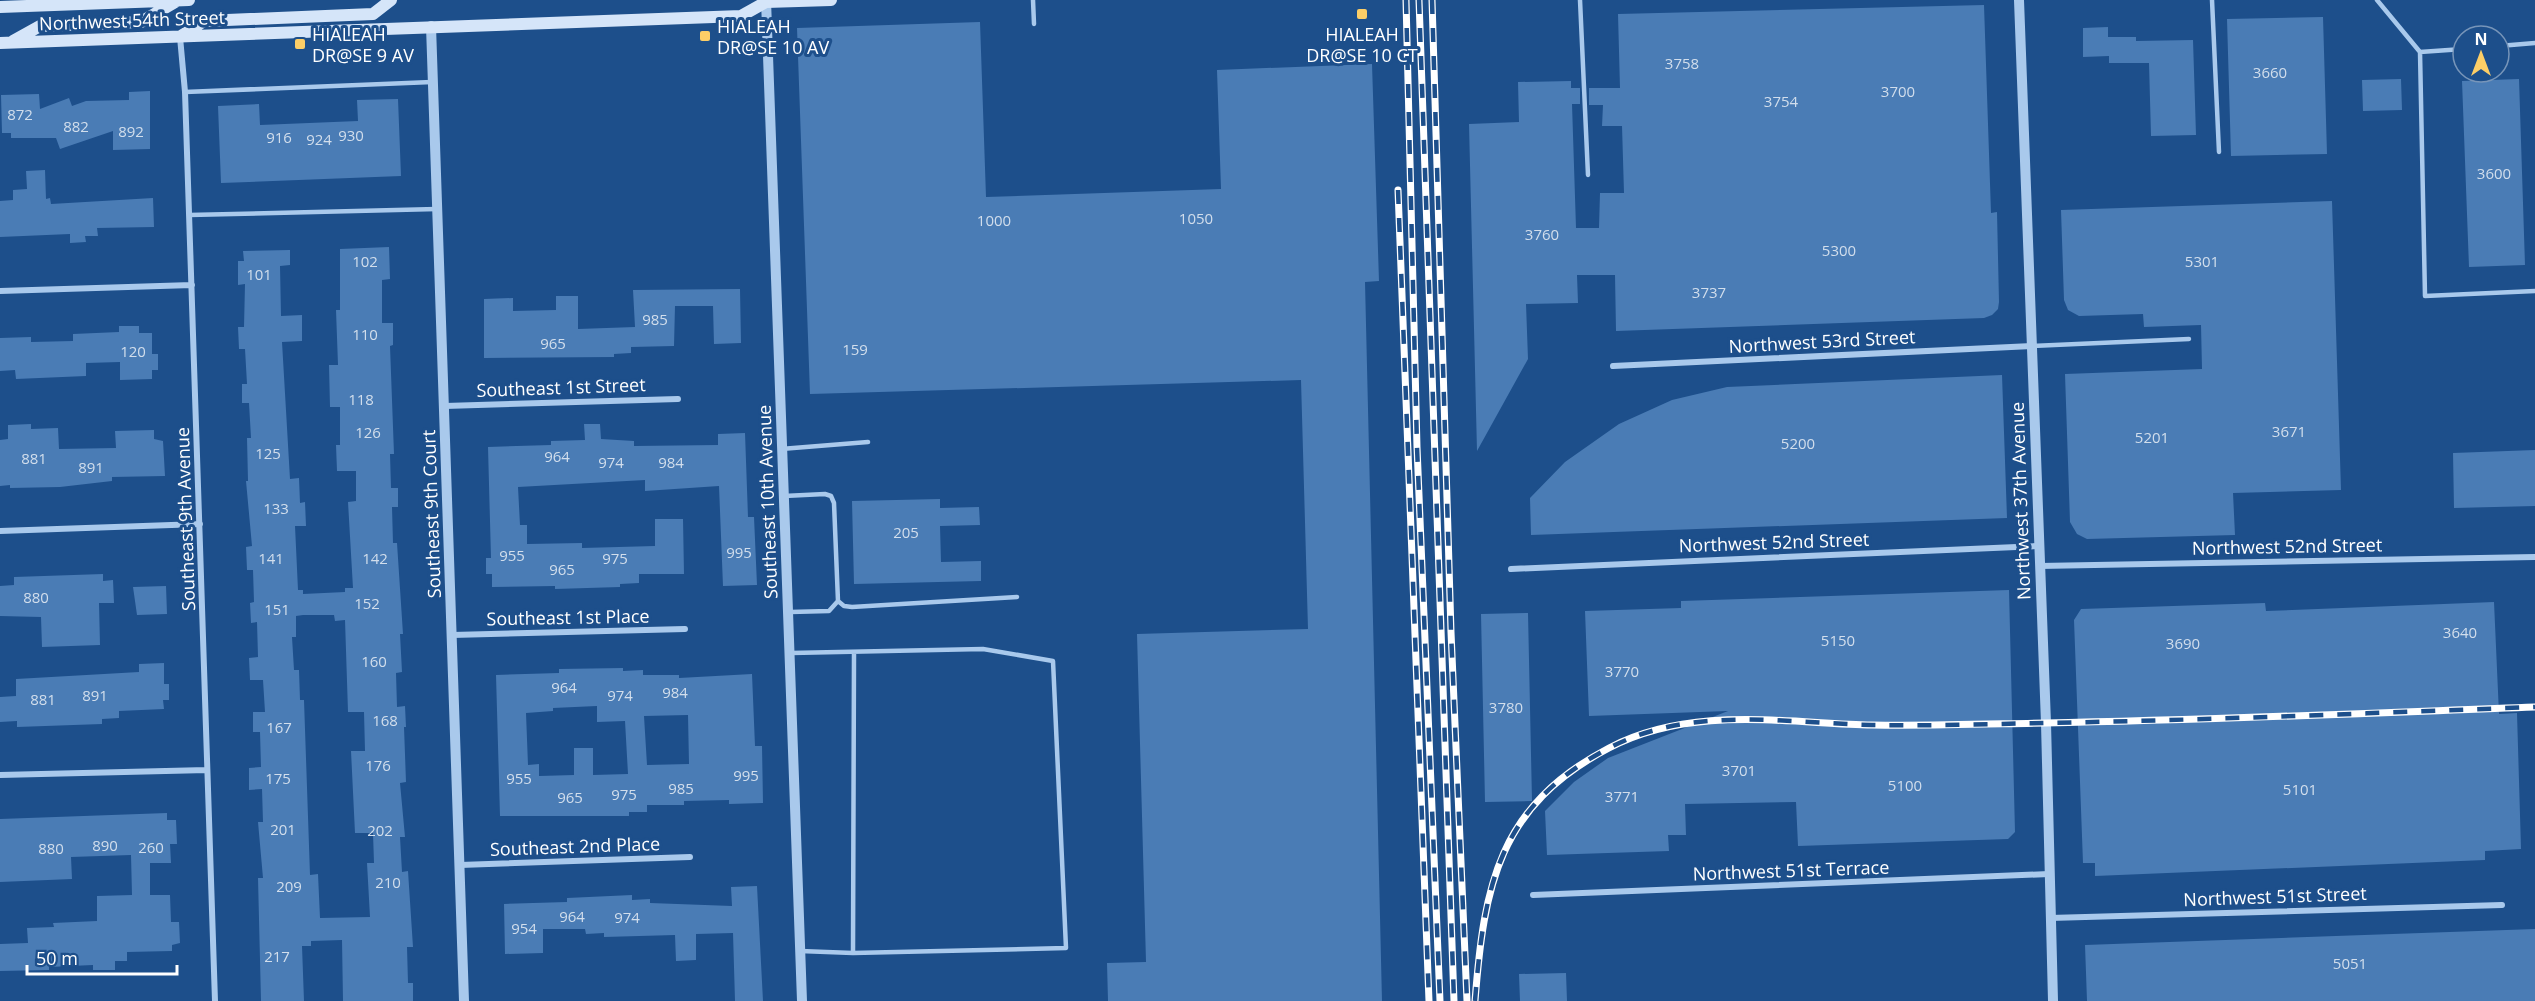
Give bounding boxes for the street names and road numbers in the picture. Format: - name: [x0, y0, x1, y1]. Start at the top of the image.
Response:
- street label: Northwest 54th Street: [39, 5, 225, 35]
- street label: Northwest 53rd Street: [1728, 324, 1916, 358]
- street label: Southeast 1st Street: [476, 372, 646, 402]
- street label: Northwest 37th Avenue: [2005, 401, 2035, 601]
- street label: Southeast 10th Avenue: [752, 404, 782, 600]
- street label: Southeast 9th Avenue: [170, 427, 200, 611]
- street label: Southeast 9th Court: [416, 429, 446, 599]
- street label: Northwest 52nd Street: [1678, 527, 1870, 557]
- street label: Northwest 52nd Street: [2192, 532, 2382, 560]
- street label: Southeast 1st Place: [486, 604, 650, 630]
- street label: Southeast 2nd Place: [490, 831, 660, 861]
- street label: Northwest 51st Terrace: [1692, 855, 1890, 885]
- street label: Northwest 51st Street: [2183, 881, 2367, 911]

